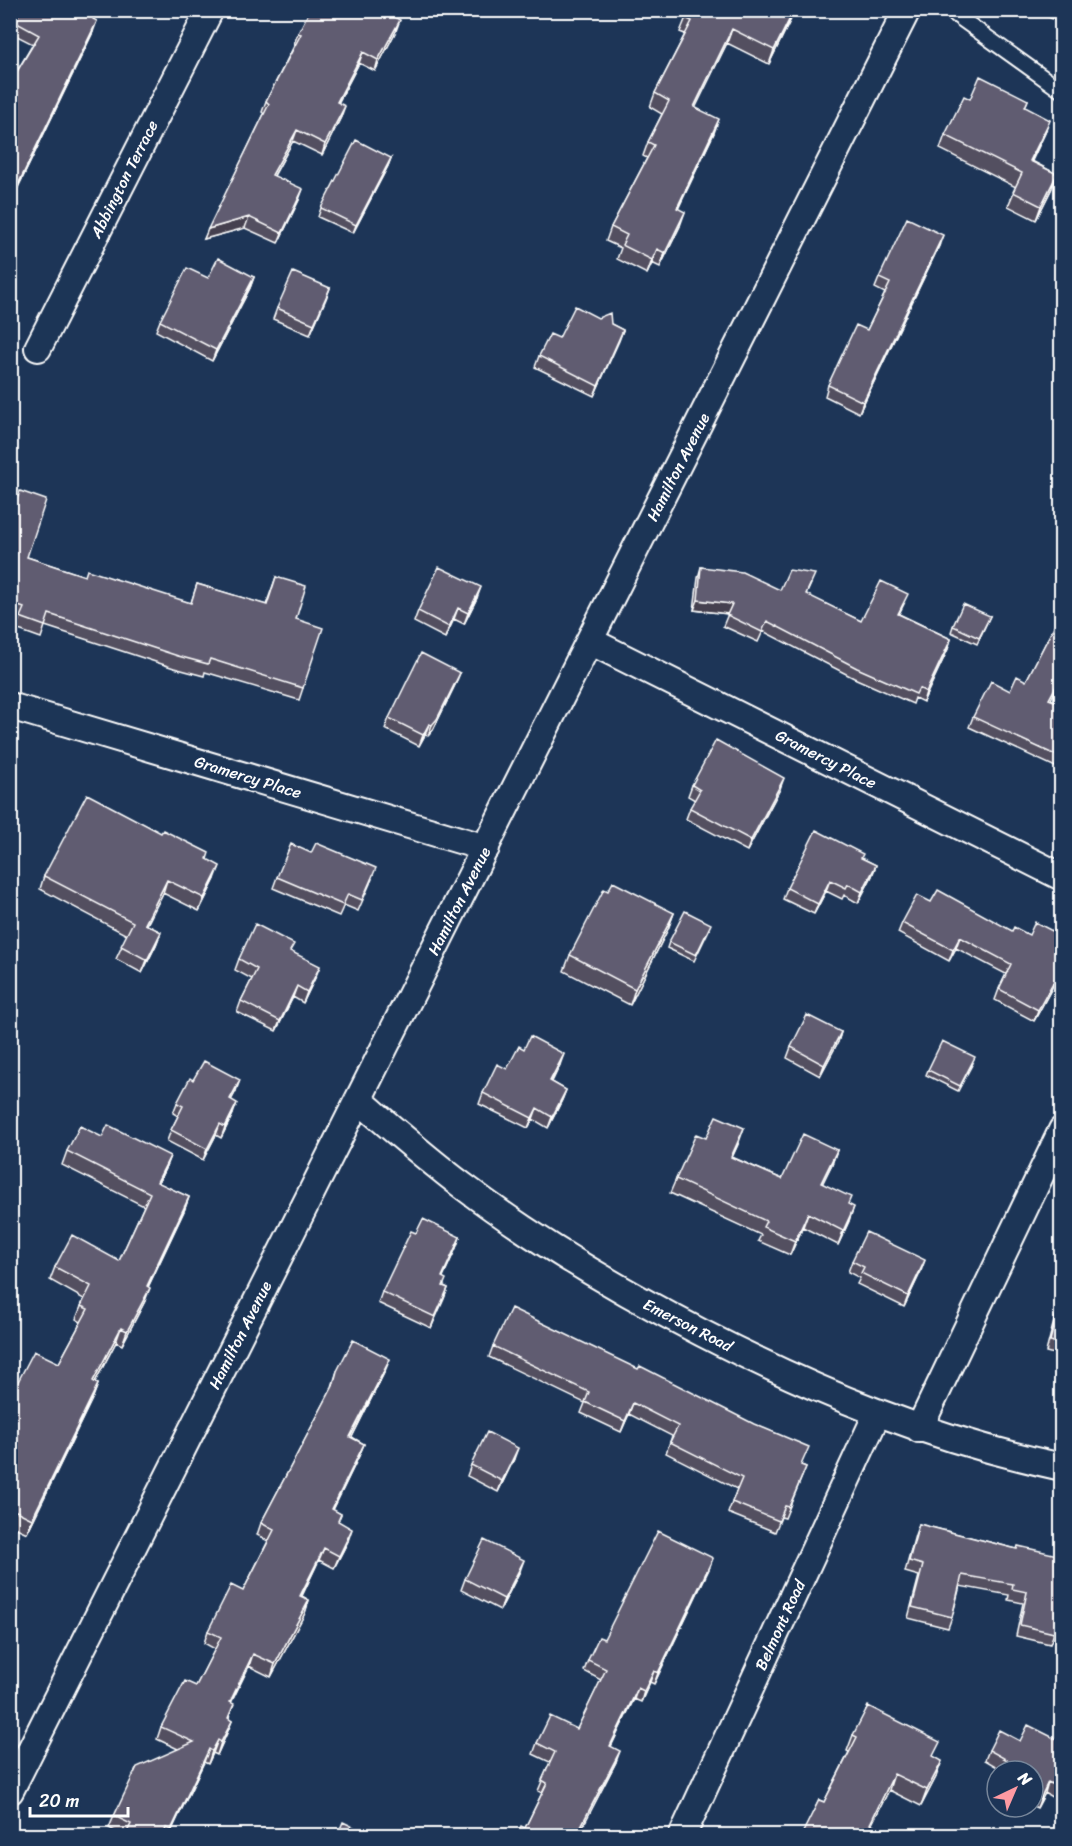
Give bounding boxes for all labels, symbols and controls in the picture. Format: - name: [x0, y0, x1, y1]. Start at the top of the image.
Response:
- street label: Abbington Terrace: [81, 115, 166, 244]
- street label: Hamilton Avenue: [638, 407, 718, 527]
- street label: Gramercy Place: [770, 721, 882, 797]
- street label: Gramercy Place: [191, 747, 305, 807]
- street label: Hamilton Avenue: [419, 841, 499, 961]
- street label: Hamilton Avenue: [200, 1275, 280, 1395]
- street label: Emerson Road: [638, 1290, 739, 1361]
- street label: Belmont Road: [746, 1573, 814, 1675]
- north arrow: [985, 1759, 1045, 1819]
- text: N: [1010, 1764, 1040, 1793]
- scale bar: [30, 1780, 128, 1818]
- text: 20 m: [39, 1785, 79, 1817]

